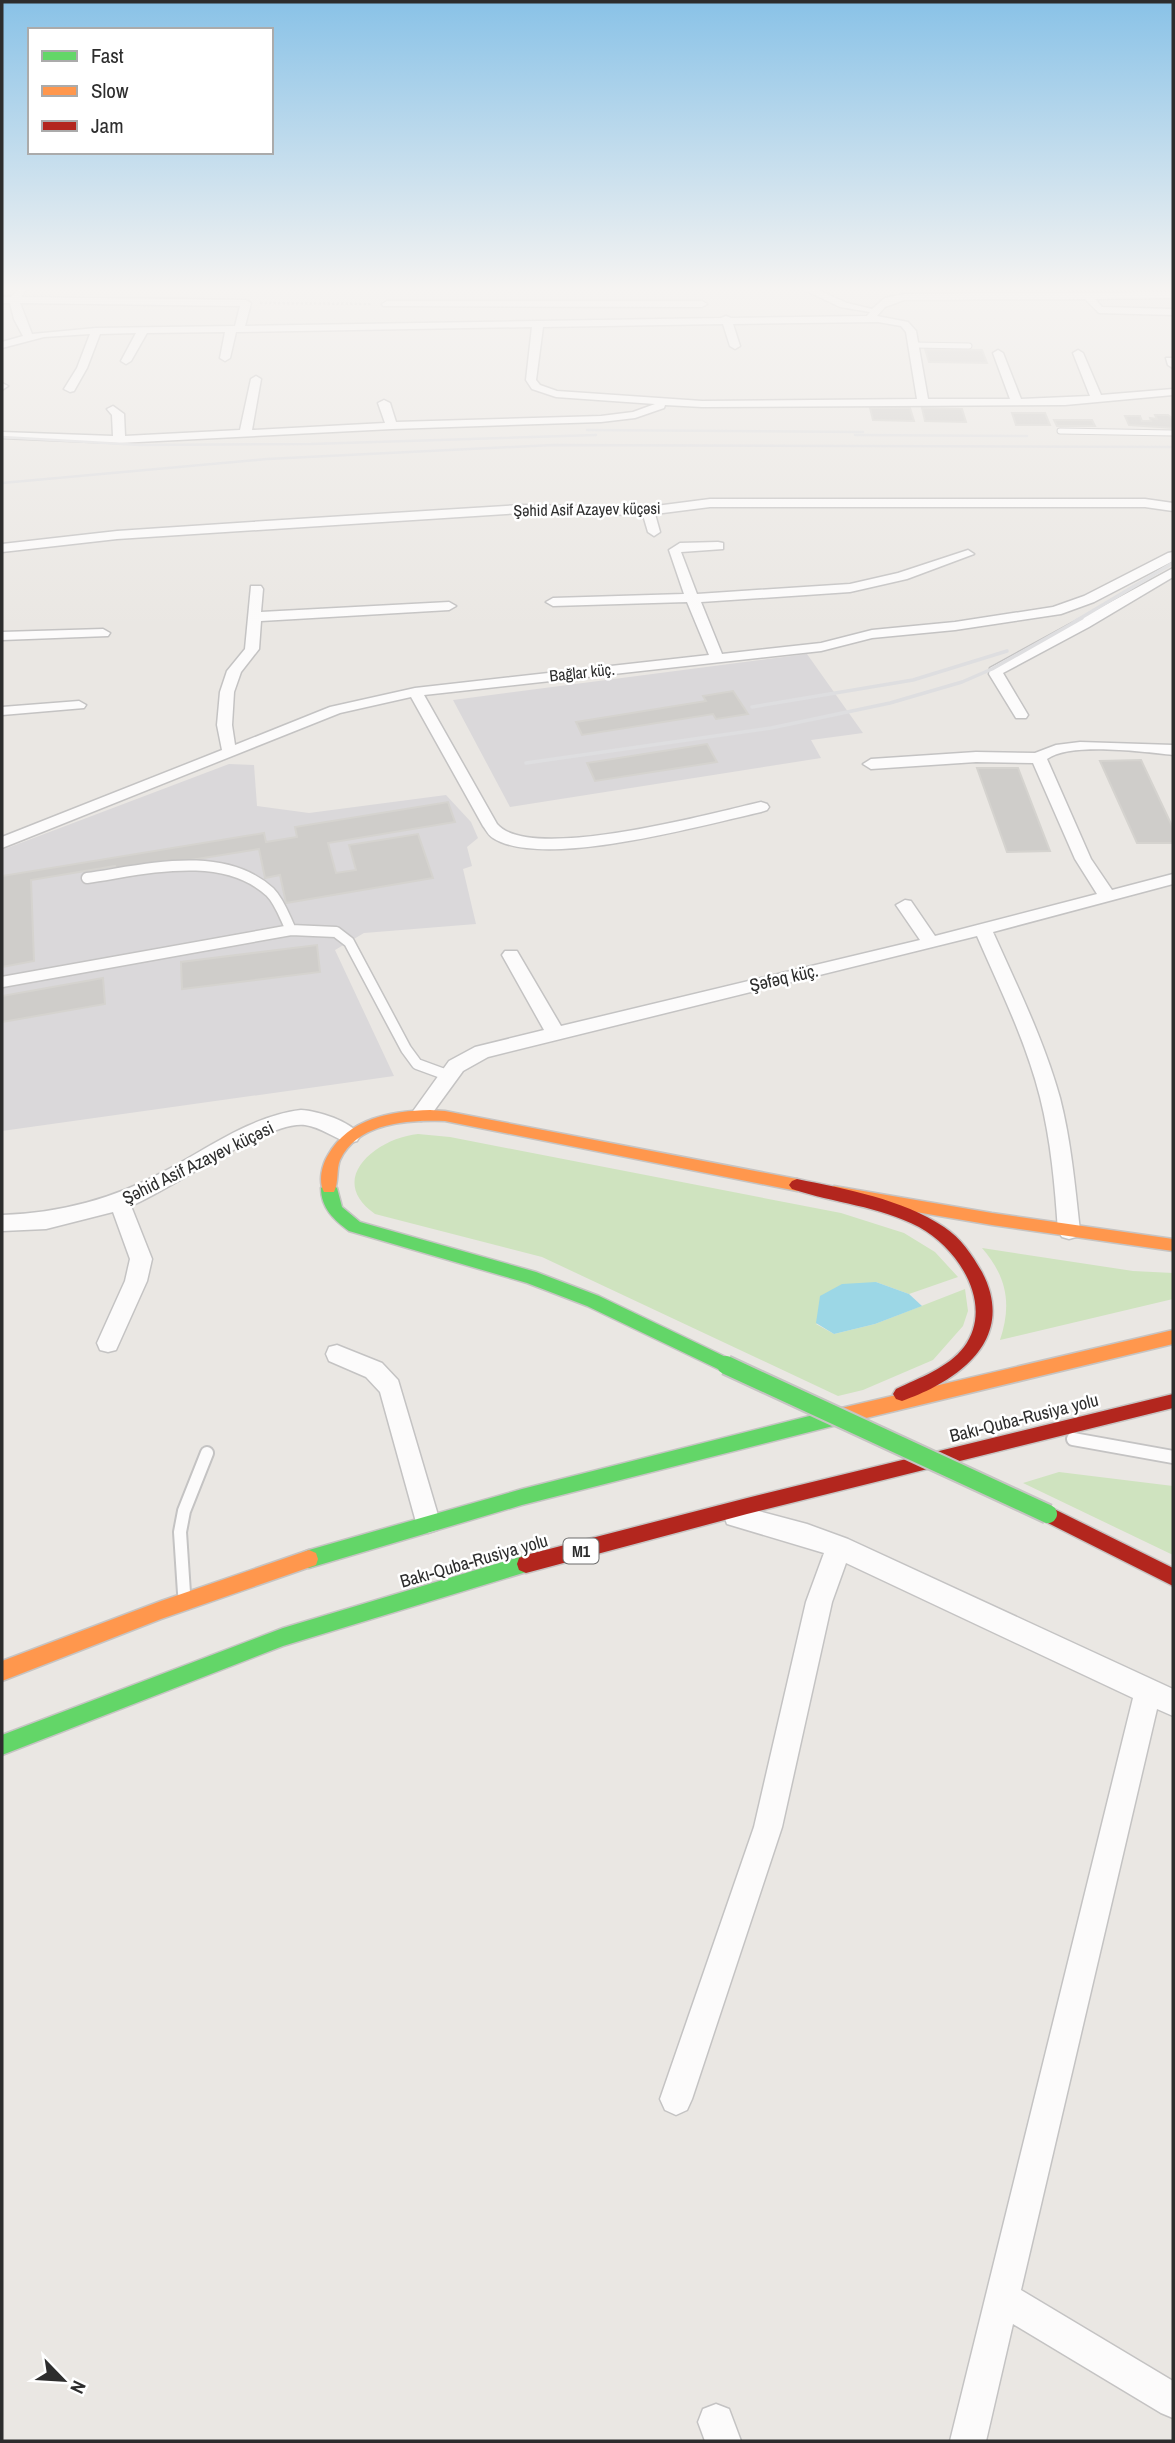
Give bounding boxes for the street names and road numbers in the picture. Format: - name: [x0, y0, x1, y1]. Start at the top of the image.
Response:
- street label: Şəhid Asif Azayev küçəsi: [513, 497, 661, 521]
- street label: Bağlar küç.: [548, 658, 616, 686]
- street label: Şəfəq küç.: [747, 957, 821, 998]
- street label: Şəhid Asif Azayev küçəsi: [118, 1115, 278, 1210]
- street label: Bakı-Quba-Rusiya yolu: [947, 1387, 1101, 1448]
- street label: Bakı-Quba-Rusiya yolu: [397, 1527, 551, 1594]
- road number: M1: [564, 1539, 598, 1564]

